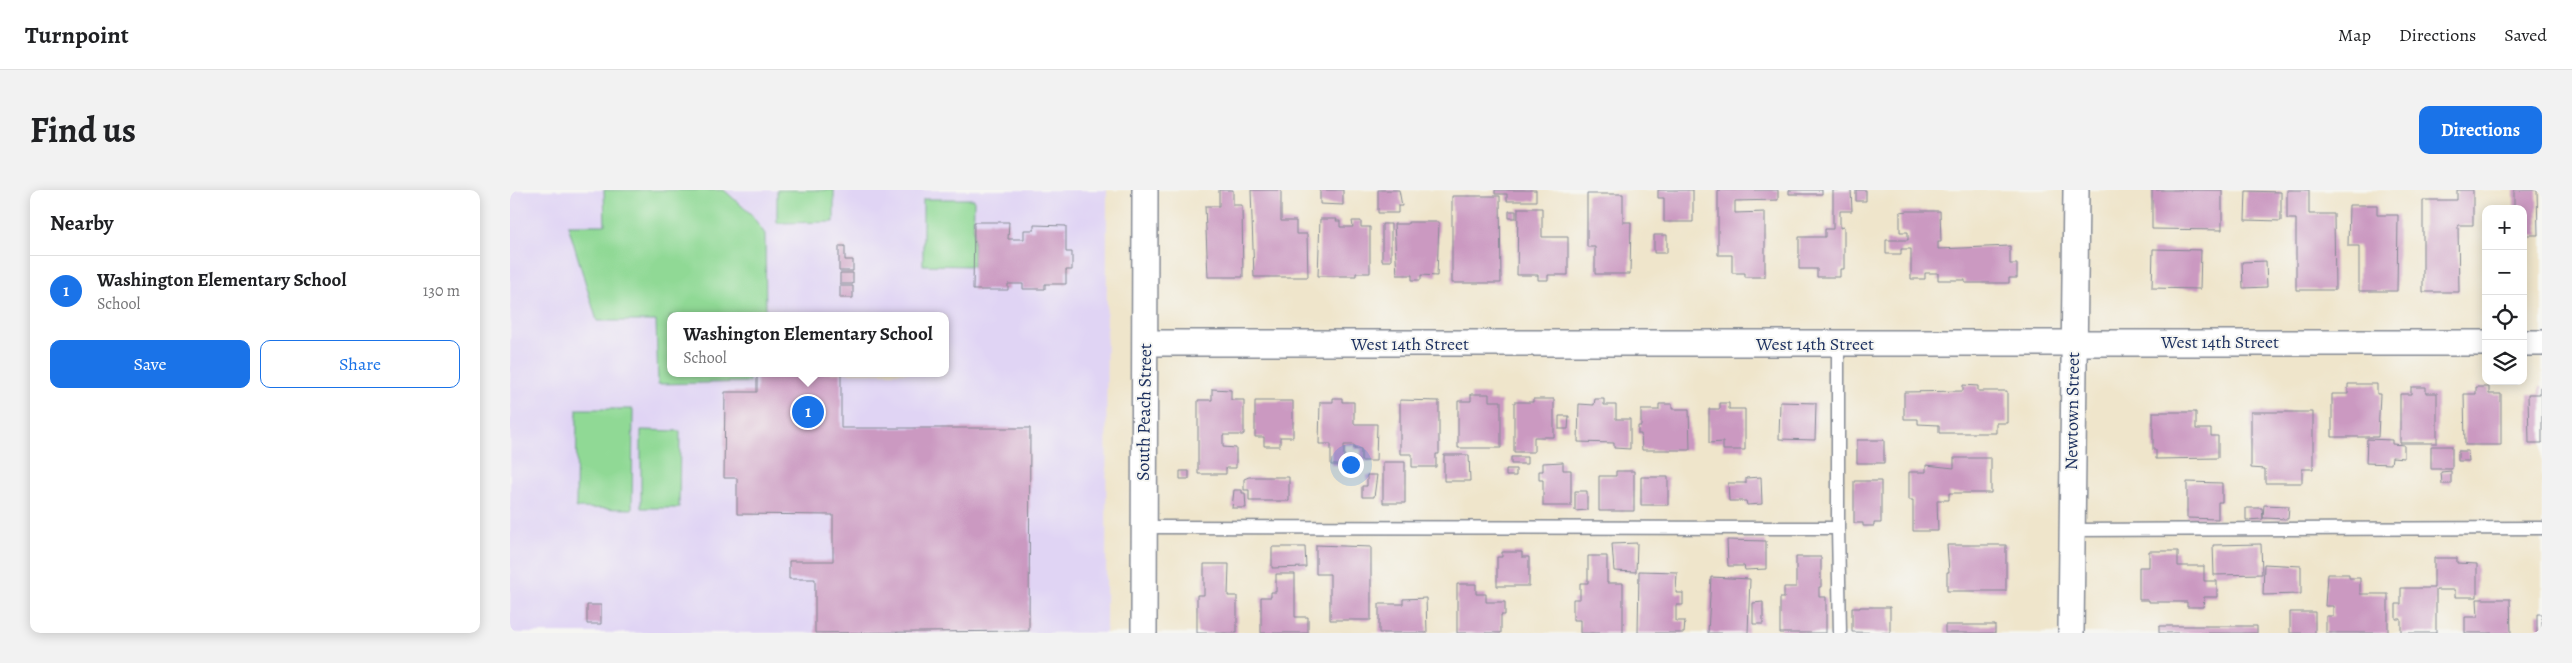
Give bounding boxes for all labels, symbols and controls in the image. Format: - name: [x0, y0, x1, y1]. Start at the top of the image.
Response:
- text: Turnpoint: [25, 19, 129, 51]
- text: Map: [2338, 23, 2371, 47]
- text: Directions: [2399, 23, 2476, 47]
- text: Saved: [2504, 23, 2547, 47]
- text: Find us: [30, 106, 136, 154]
- button: Directions: [2419, 106, 2542, 154]
- map controls: [2482, 205, 2527, 385]
- button: +: [2482, 205, 2527, 250]
- text: Nearby: [50, 209, 113, 237]
- button: −: [2482, 250, 2527, 295]
- text: Washington Elementary School: [97, 267, 346, 293]
- text: 1: [63, 280, 69, 302]
- text: 130 m: [423, 280, 460, 302]
- text: School: [97, 293, 140, 315]
- button: locate: [2482, 295, 2527, 340]
- popup: [667, 312, 949, 377]
- text: Washington Elementary School: [683, 321, 933, 347]
- street label: West 14th Street: [2160, 330, 2279, 354]
- street label: West 14th Street: [1350, 332, 1469, 356]
- street label: West 14th Street: [1755, 332, 1874, 356]
- button: Save: [50, 340, 250, 388]
- button: Share: [260, 340, 460, 388]
- button: layers: [2482, 340, 2527, 385]
- street label: South Peach Street: [1131, 343, 1157, 481]
- text: School: [683, 347, 727, 369]
- street label: Newtown Street: [2059, 352, 2085, 470]
- pin: 1: [792, 393, 824, 431]
- your location: [1338, 452, 1364, 478]

